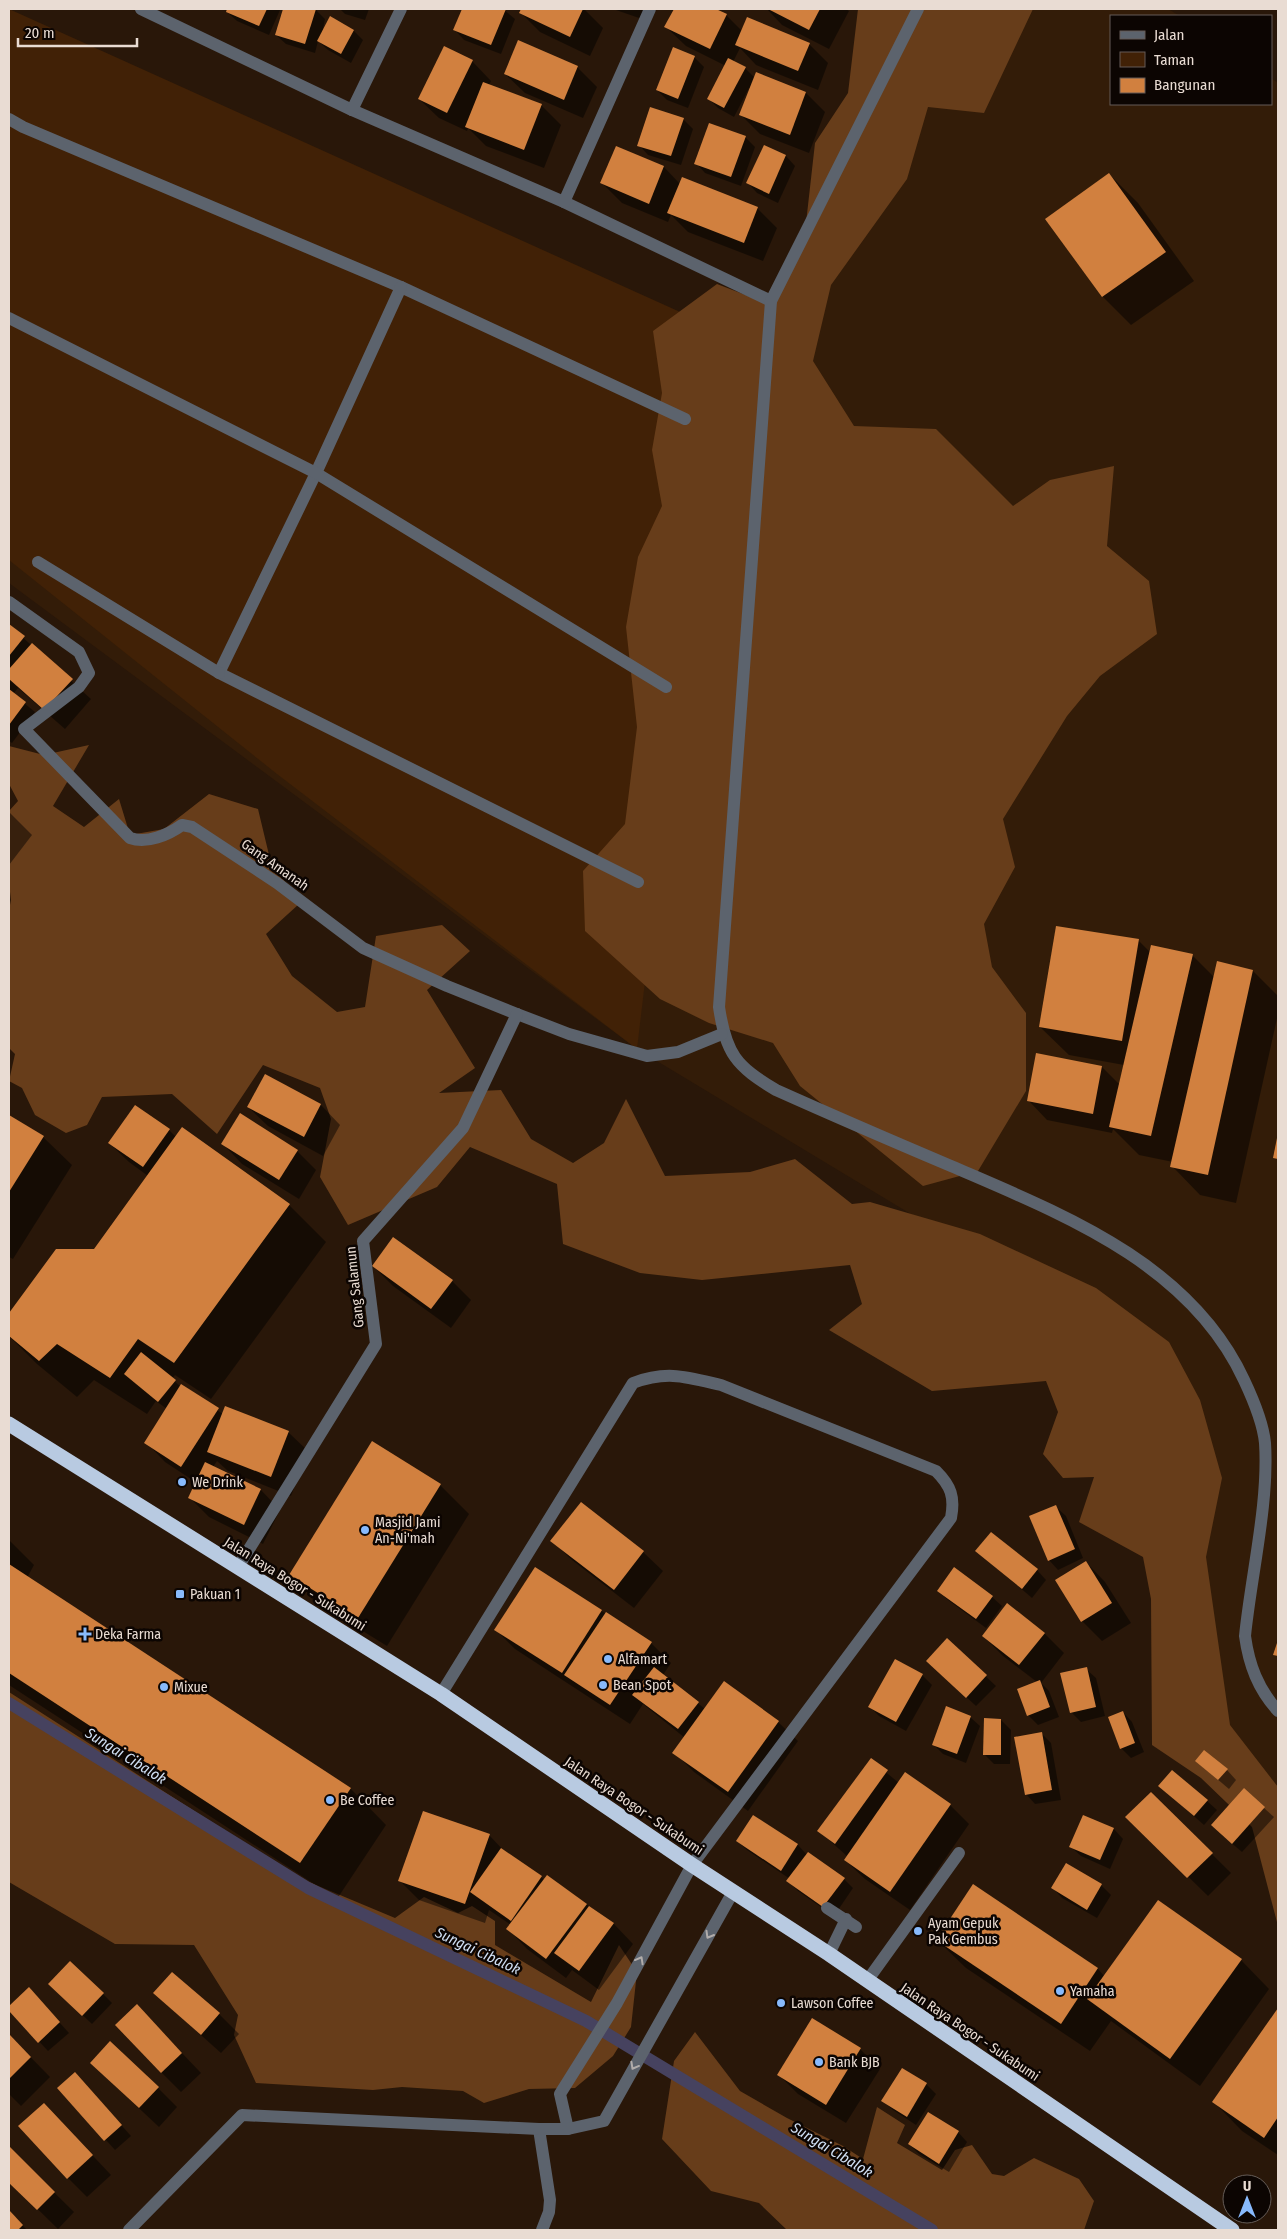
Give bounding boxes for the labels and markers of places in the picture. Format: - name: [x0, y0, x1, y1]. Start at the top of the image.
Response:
- place label: We Drink: [192, 1474, 243, 1491]
- marker: We Drink: [176, 1476, 188, 1488]
- place label: Masjid Jami An-Ni'mah: [375, 1514, 441, 1547]
- marker: Masjid Jami An-Ni'mah: [359, 1524, 371, 1536]
- place label: Pakuan 1: [190, 1586, 240, 1603]
- marker: Pakuan 1: [174, 1588, 186, 1600]
- place label: Deka Farma: [95, 1626, 161, 1643]
- marker: Deka Farma: [79, 1628, 91, 1640]
- place label: Alfamart: [618, 1651, 667, 1668]
- marker: Alfamart: [602, 1653, 614, 1665]
- place label: Bean Spot: [613, 1677, 672, 1694]
- place label: Mixue: [174, 1679, 208, 1696]
- marker: Bean Spot: [597, 1679, 609, 1691]
- marker: Mixue: [158, 1681, 170, 1693]
- place label: Be Coffee: [340, 1792, 394, 1809]
- marker: Be Coffee: [324, 1794, 336, 1806]
- place label: Ayam Gepuk Pak Gembus: [928, 1915, 999, 1948]
- marker: Ayam Gepuk Pak Gembus: [912, 1925, 924, 1937]
- place label: Yamaha: [1070, 1983, 1115, 2000]
- marker: Yamaha: [1054, 1985, 1066, 1997]
- place label: Lawson Coffee: [791, 1995, 874, 2012]
- marker: Lawson Coffee: [775, 1997, 787, 2009]
- place label: Bank BJB: [829, 2054, 880, 2071]
- marker: Bank BJB: [813, 2056, 825, 2068]

